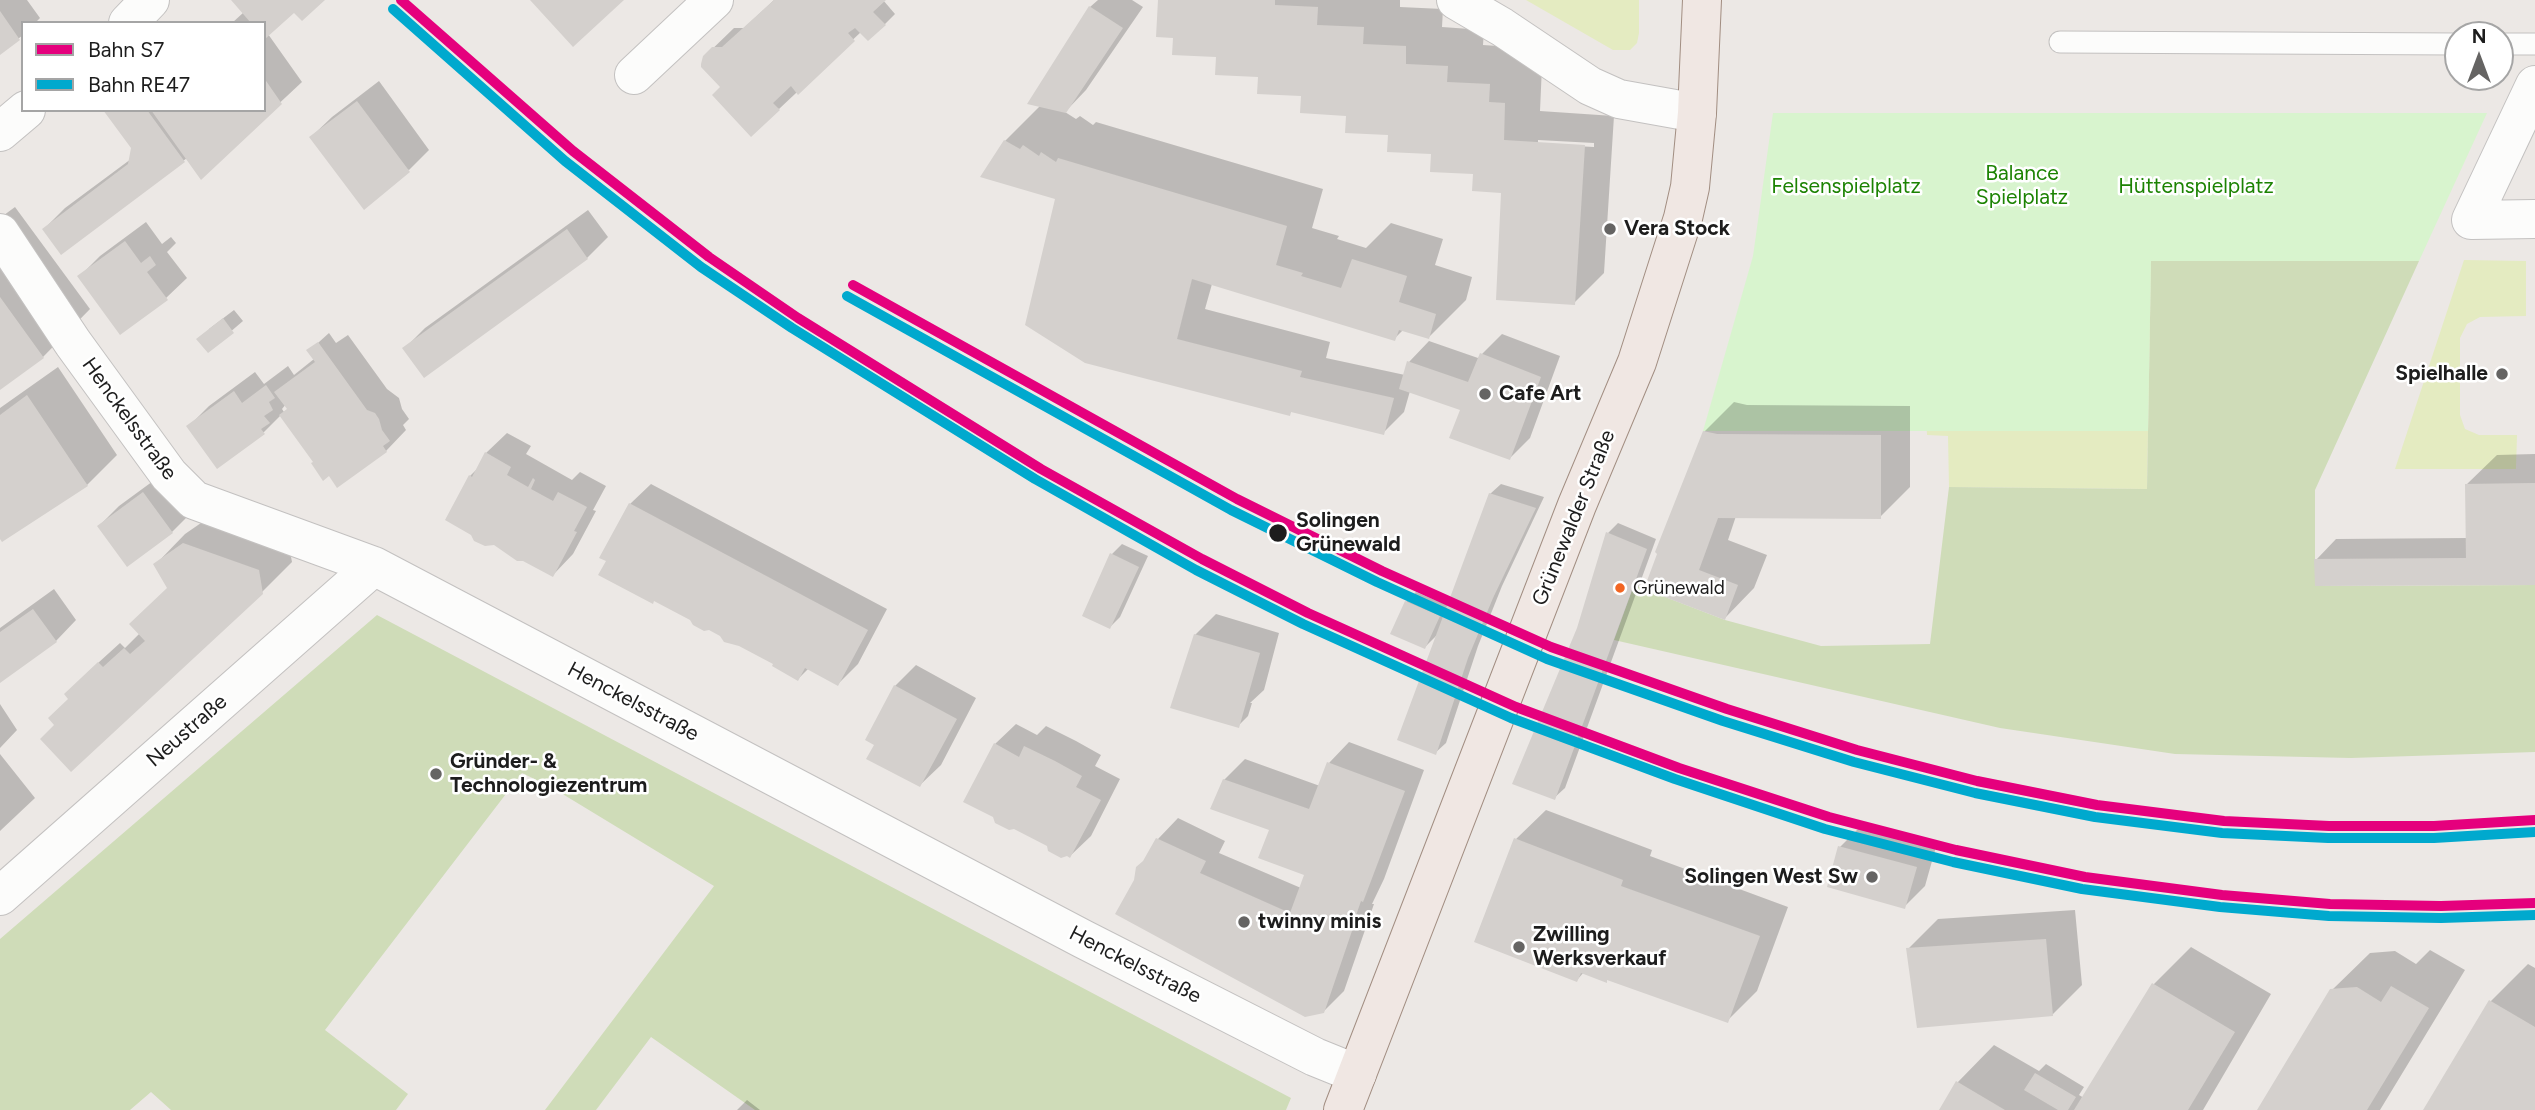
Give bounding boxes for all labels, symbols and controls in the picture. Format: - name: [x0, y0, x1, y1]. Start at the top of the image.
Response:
- legend: [21, 21, 266, 112]
- north arrow: [2444, 21, 2514, 91]
- text: N: [2472, 25, 2486, 48]
- text: Bahn S7: [88, 37, 164, 62]
- text: Bahn RE47: [88, 72, 190, 97]
- park label: Balance Spielplatz: [1976, 161, 2068, 211]
- park label: Felsenspielplatz: [1771, 174, 1921, 200]
- park label: Hüttenspielplatz: [2118, 174, 2274, 200]
- place label: Vera Stock: [1624, 216, 1730, 242]
- marker: Vera Stock: [1602, 221, 1618, 237]
- street label: Henckelsstraße: [76, 353, 182, 485]
- place label: Spielhalle: [2395, 361, 2488, 387]
- marker: Spielhalle: [2494, 366, 2510, 382]
- place label: Cafe Art: [1499, 381, 1581, 407]
- marker: Cafe Art: [1477, 386, 1493, 402]
- street label: Grünewalder Straße: [1527, 426, 1621, 610]
- place label: Solingen Grünewald: [1296, 508, 1401, 558]
- marker: Solingen Grünewald: [1267, 522, 1289, 544]
- place label: Grünewald: [1633, 577, 1725, 599]
- marker: Grünewald: [1613, 581, 1627, 595]
- street label: Henckelsstraße: [563, 657, 703, 747]
- street label: Neustraße: [142, 689, 232, 773]
- place label: Gründer- & Technologiezentrum: [450, 749, 647, 799]
- marker: Gründer- & Technologiezentrum: [428, 766, 444, 782]
- place label: Solingen West Sw: [1684, 864, 1858, 890]
- marker: Solingen West Sw: [1864, 869, 1880, 885]
- place label: twinny minis: [1258, 909, 1381, 935]
- marker: twinny minis: [1236, 914, 1252, 930]
- street label: Henckelsstraße: [1065, 921, 1205, 1009]
- place label: Zwilling Werksverkauf: [1533, 922, 1667, 972]
- marker: Zwilling Werksverkauf: [1511, 939, 1527, 955]

